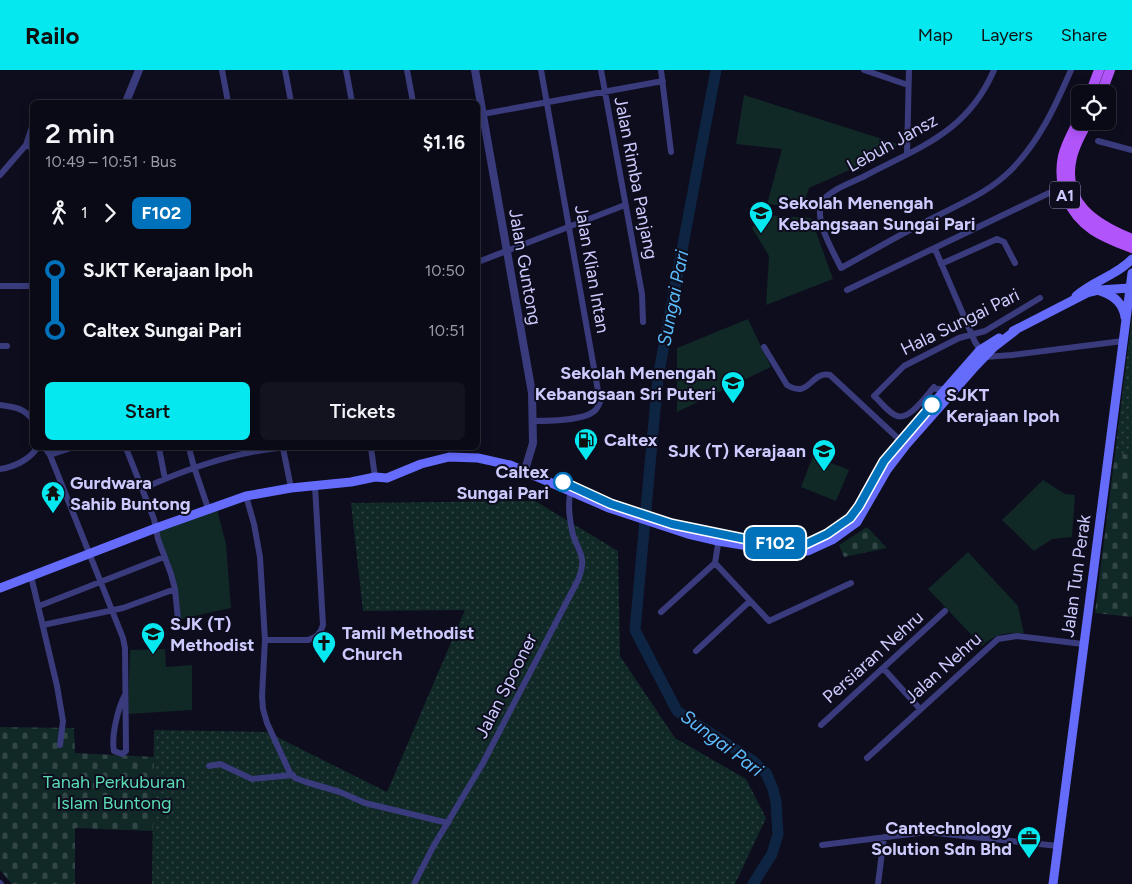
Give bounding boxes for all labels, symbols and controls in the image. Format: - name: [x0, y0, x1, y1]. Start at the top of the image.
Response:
- text: Railo: [25, 21, 79, 50]
- text: Map: [918, 24, 953, 46]
- text: Layers: [981, 24, 1033, 46]
- text: Share: [1061, 24, 1107, 46]
- map controls: [1071, 85, 1116, 130]
- button: locate: [1071, 85, 1116, 130]
- street label: Jalan Rimba Panjang: [609, 95, 663, 261]
- street label: Lebuh Jansz: [843, 109, 941, 177]
- text: 2 min: [45, 116, 115, 150]
- text: $1.16: [423, 131, 465, 154]
- text: 10:49 – 10:51 · Bus: [45, 152, 176, 171]
- road number: A1: [1050, 182, 1080, 208]
- place label: Sekolah Menengah Kebangsaan Sungai Pari: [778, 192, 975, 235]
- icon: walk: [45, 199, 73, 227]
- icon: forward: [96, 199, 124, 227]
- school or university icon: Sekolah Menengah Kebangsaan Sungai Pari: [748, 200, 774, 234]
- text: F102: [142, 202, 181, 224]
- text: 1: [81, 203, 88, 222]
- street label: Jalan Klian Intan: [570, 203, 614, 335]
- street label: Jalan Guntong: [504, 207, 546, 327]
- water label: Sungai Pari: [652, 248, 694, 348]
- text: SJKT Kerajaan Ipoh: [83, 259, 253, 282]
- text: 10:50: [425, 261, 465, 280]
- street label: Hala Sungai Pari: [897, 284, 1023, 360]
- text: Caltex Sungai Pari: [83, 319, 242, 342]
- text: 10:51: [428, 321, 465, 340]
- place label: Sekolah Menengah Kebangsaan Sri Puteri: [535, 362, 716, 405]
- school or university icon: Sekolah Menengah Kebangsaan Sri Puteri: [720, 370, 746, 404]
- button: Start: [45, 382, 250, 440]
- button: Tickets: [260, 382, 465, 440]
- place label: SJKT Kerajaan Ipoh: [946, 384, 1060, 427]
- marker: SJKT Kerajaan Ipoh: [922, 395, 942, 415]
- fuel station icon: Caltex: [573, 427, 599, 461]
- place label: Caltex: [604, 429, 658, 451]
- school or university icon: SJK (T) Kerajaan: [811, 438, 837, 472]
- place label: SJK (T) Kerajaan: [668, 440, 806, 462]
- place label: Caltex Sungai Pari: [456, 461, 549, 504]
- place label: Gurdwara Sahib Buntong: [70, 472, 191, 515]
- marker: Caltex Sungai Pari: [553, 472, 573, 492]
- temple icon: Gurdwara Sahib Buntong: [40, 480, 66, 514]
- street label: Jalan Tun Perak: [1056, 513, 1096, 639]
- line badge: F102: [740, 527, 810, 559]
- text: F102: [755, 532, 795, 554]
- street label: Persiaran Nehru: [818, 606, 928, 708]
- place label: SJK (T) Methodist: [170, 613, 254, 656]
- school or university icon: SJK (T) Methodist: [140, 621, 166, 655]
- place label: Tamil Methodist Church: [342, 622, 474, 665]
- street label: Jalan Nehru: [900, 628, 986, 708]
- church icon: Tamil Methodist Church: [311, 630, 337, 664]
- street label: Jalan Spooner: [470, 630, 542, 742]
- water label: Sungai Pari: [676, 705, 768, 782]
- park label: Tanah Perkuburan Islam Buntong: [43, 771, 185, 814]
- place label: Cantechnology Solution Sdn Bhd: [871, 817, 1013, 860]
- office icon: Cantechnology Solution Sdn Bhd: [1016, 825, 1042, 859]

